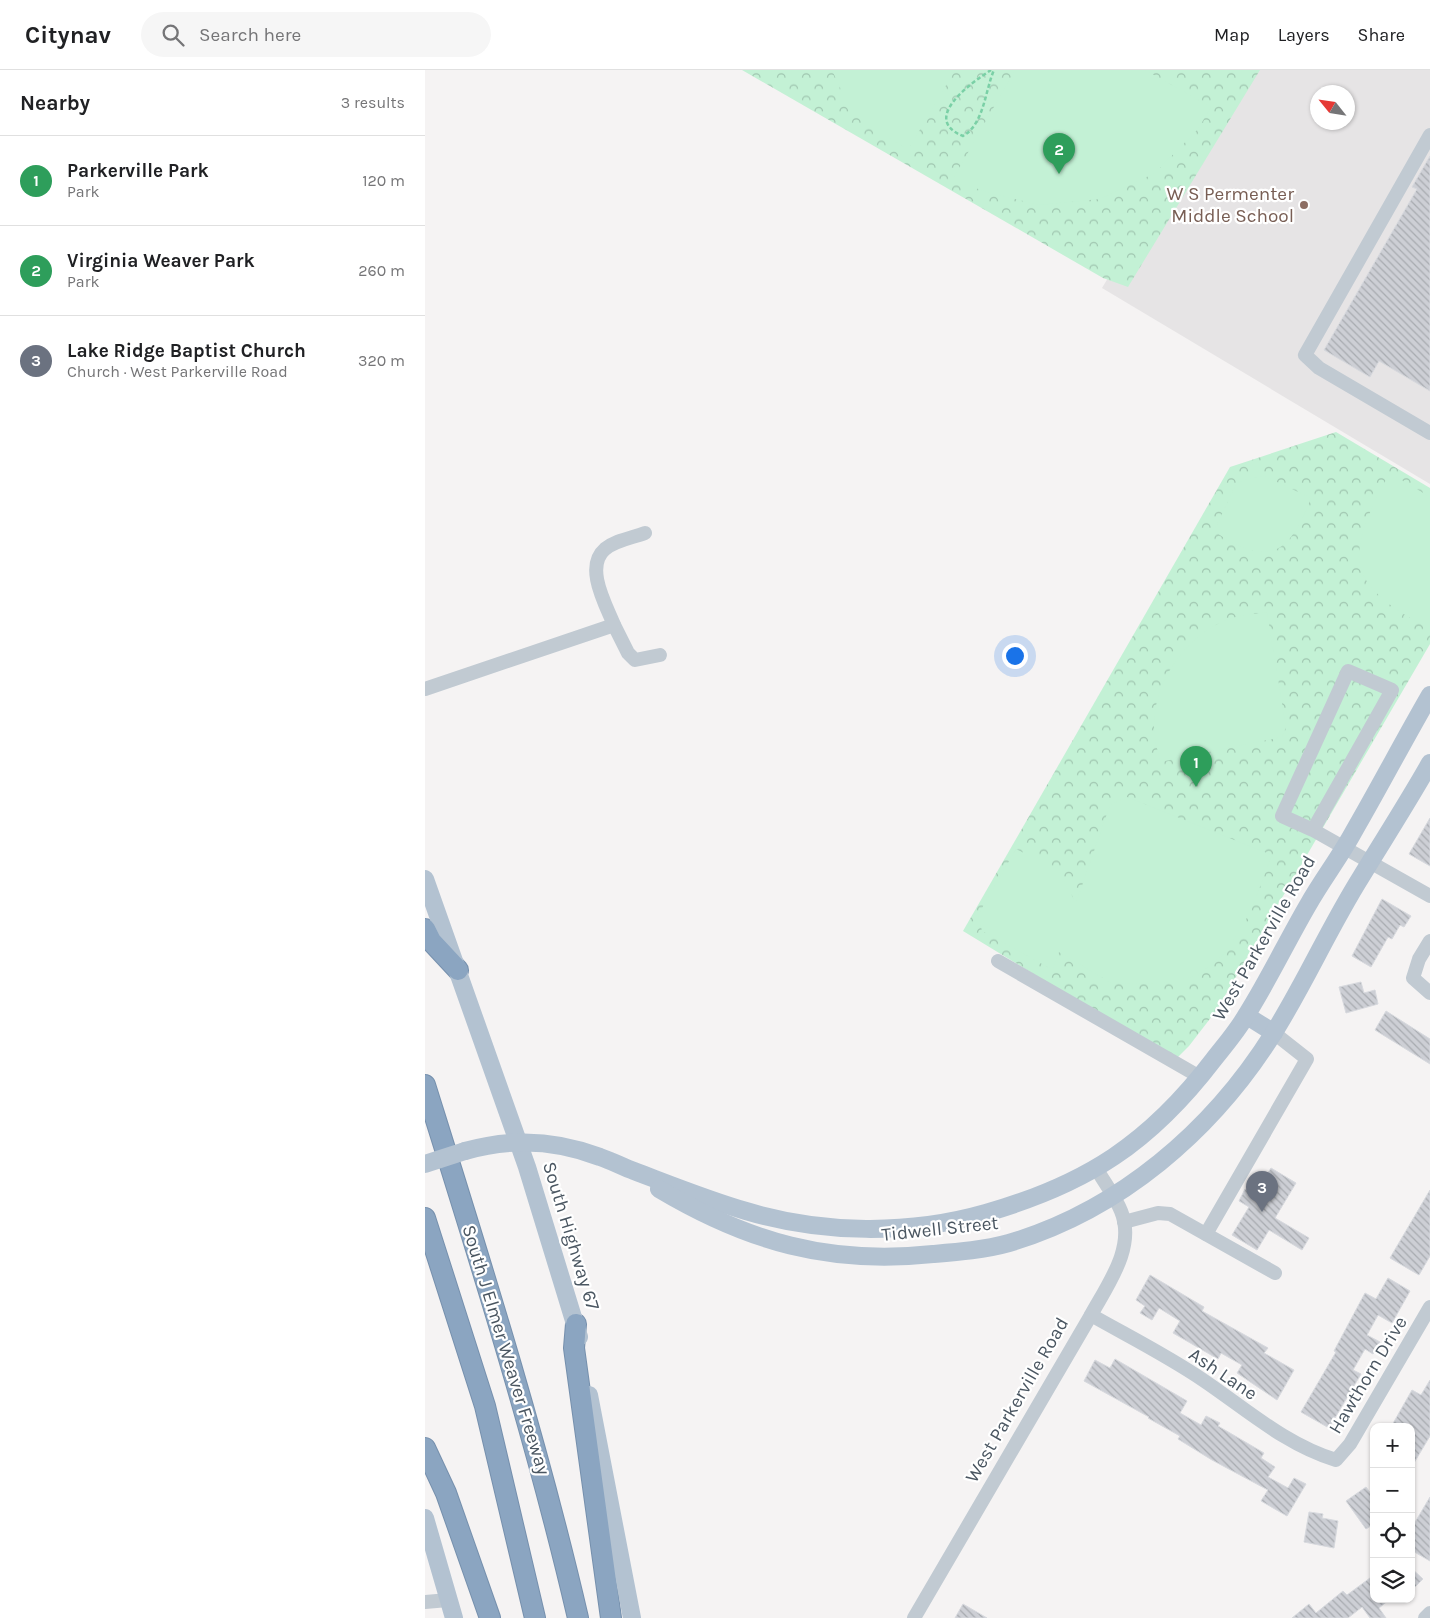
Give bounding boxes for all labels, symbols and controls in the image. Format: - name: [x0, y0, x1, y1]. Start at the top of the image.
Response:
- search box: [141, 12, 491, 57]
- text: Citynav: [25, 21, 111, 49]
- icon: search: [159, 21, 187, 49]
- text: Search here: [199, 24, 301, 46]
- text: Map: [1214, 24, 1250, 46]
- text: Layers: [1278, 24, 1330, 46]
- text: Share: [1358, 24, 1405, 46]
- north arrow: [1310, 85, 1355, 130]
- text: Nearby: [20, 91, 90, 115]
- text: 3 results: [341, 93, 405, 112]
- pin: 2: [1043, 133, 1075, 174]
- text: Parkerville Park: [67, 160, 209, 182]
- text: 1: [33, 171, 39, 190]
- text: 120 m: [362, 171, 405, 190]
- text: Park: [67, 182, 99, 201]
- place label: W S Permenter Middle School: [1167, 183, 1294, 227]
- marker: W S Permenter Middle School: [1298, 199, 1310, 211]
- text: Virginia Weaver Park: [67, 250, 255, 272]
- text: 2: [31, 261, 41, 280]
- text: 260 m: [358, 261, 405, 280]
- text: Park: [67, 272, 99, 291]
- text: Lake Ridge Baptist Church: [67, 340, 306, 362]
- text: 3: [31, 351, 41, 370]
- text: 320 m: [358, 351, 405, 370]
- text: Church · West Parkerville Road: [67, 362, 288, 381]
- your location: [1002, 643, 1028, 669]
- pin: 1: [1180, 746, 1212, 787]
- street label: West Parkerville Road: [1208, 852, 1320, 1024]
- street label: South Highway 67: [538, 1159, 604, 1313]
- pin: 3: [1246, 1171, 1278, 1212]
- street label: Tidwell Street: [881, 1212, 999, 1246]
- street label: South J Elmer Weaver Freeway: [457, 1222, 555, 1478]
- street label: Hawthorn Drive: [1324, 1312, 1412, 1438]
- street label: West Parkerville Road: [961, 1314, 1073, 1486]
- street label: Ash Lane: [1185, 1343, 1261, 1405]
- map controls: [1370, 1423, 1415, 1603]
- button: +: [1370, 1423, 1415, 1468]
- button: −: [1370, 1468, 1415, 1513]
- button: locate: [1370, 1513, 1415, 1558]
- button: layers: [1370, 1558, 1415, 1603]

